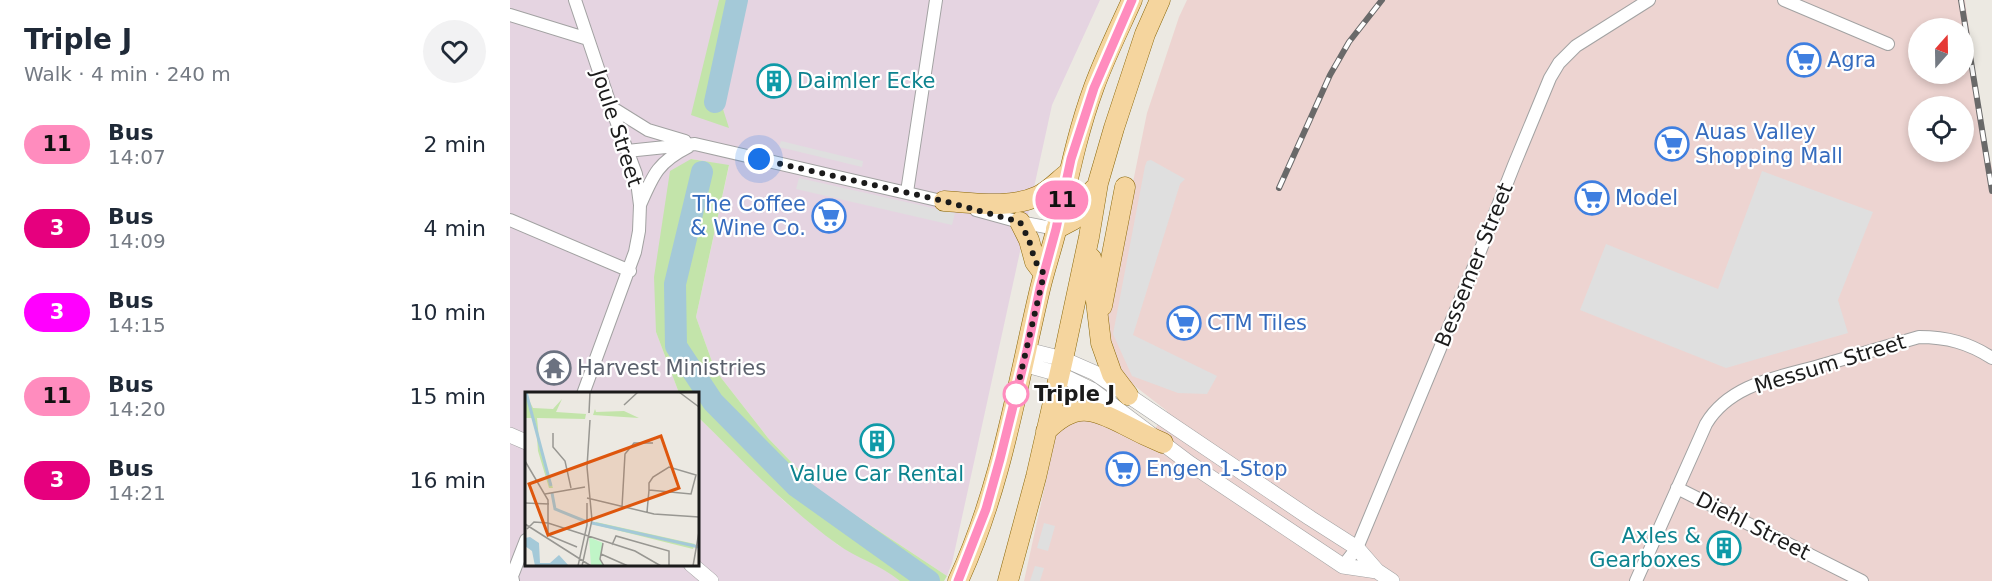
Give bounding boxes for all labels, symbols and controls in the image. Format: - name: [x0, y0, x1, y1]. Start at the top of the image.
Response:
- north arrow: [1908, 18, 1974, 84]
- map controls: [1908, 18, 1974, 162]
- button: heart: [423, 20, 486, 83]
- text: Triple J: [24, 23, 132, 56]
- supermarket icon: Agra: [1786, 42, 1822, 78]
- place label: Agra: [1827, 48, 1876, 72]
- text: Walk · 4 min · 240 m: [24, 62, 231, 86]
- building icon: Daimler Ecke: [756, 63, 792, 99]
- street label: Joule Street: [586, 65, 647, 190]
- place label: Daimler Ecke: [797, 69, 936, 93]
- button: locate: [1908, 96, 1974, 162]
- text: Bus: [108, 120, 154, 145]
- place label: Auas Valley Shopping Mall: [1695, 120, 1843, 168]
- supermarket icon: Auas Valley Shopping Mall: [1654, 126, 1690, 162]
- text: 11: [42, 132, 72, 156]
- text: 2 min: [424, 132, 486, 157]
- your location: [744, 144, 774, 174]
- text: 14:07: [108, 145, 166, 169]
- line badge: 11: [1035, 180, 1089, 220]
- street label: Bessemer Street: [1430, 180, 1518, 350]
- supermarket icon: Model: [1574, 180, 1610, 216]
- place label: Model: [1615, 186, 1678, 210]
- text: 11: [1047, 188, 1077, 212]
- place label: The Coffee & Wine Co.: [690, 192, 806, 240]
- supermarket icon: The Coffee & Wine Co.: [811, 198, 847, 234]
- text: Bus: [108, 204, 154, 229]
- text: 3: [50, 216, 64, 240]
- text: 4 min: [424, 216, 486, 241]
- text: 14:09: [108, 229, 166, 253]
- text: Bus: [108, 288, 154, 313]
- text: 3: [50, 300, 64, 324]
- text: 10 min: [410, 300, 486, 325]
- supermarket icon: CTM Tiles: [1166, 305, 1202, 341]
- place label: CTM Tiles: [1207, 311, 1307, 335]
- text: 14:15: [108, 313, 166, 337]
- street label: Messum Street: [1751, 330, 1909, 398]
- temple icon: Harvest Ministries: [536, 350, 572, 386]
- place label: Harvest Ministries: [577, 356, 766, 380]
- text: Bus: [108, 372, 154, 397]
- marker: Triple J: [1003, 381, 1029, 407]
- place label: Triple J: [1034, 382, 1115, 406]
- text: 11: [42, 384, 72, 408]
- text: 15 min: [410, 384, 486, 409]
- inset map: [525, 392, 699, 566]
- text: 14:20: [108, 397, 166, 421]
- building icon: Value Car Rental: [859, 423, 895, 459]
- supermarket icon: Engen 1-Stop: [1105, 451, 1141, 487]
- text: Bus: [108, 456, 154, 481]
- place label: Engen 1-Stop: [1146, 457, 1288, 481]
- place label: Value Car Rental: [790, 462, 964, 486]
- text: 3: [50, 468, 64, 492]
- text: 16 min: [410, 468, 486, 493]
- text: 14:21: [108, 481, 166, 505]
- street label: Diehl Street: [1692, 487, 1814, 565]
- place label: Axles & Gearboxes: [1589, 524, 1701, 572]
- building icon: Axles & Gearboxes: [1706, 530, 1742, 566]

